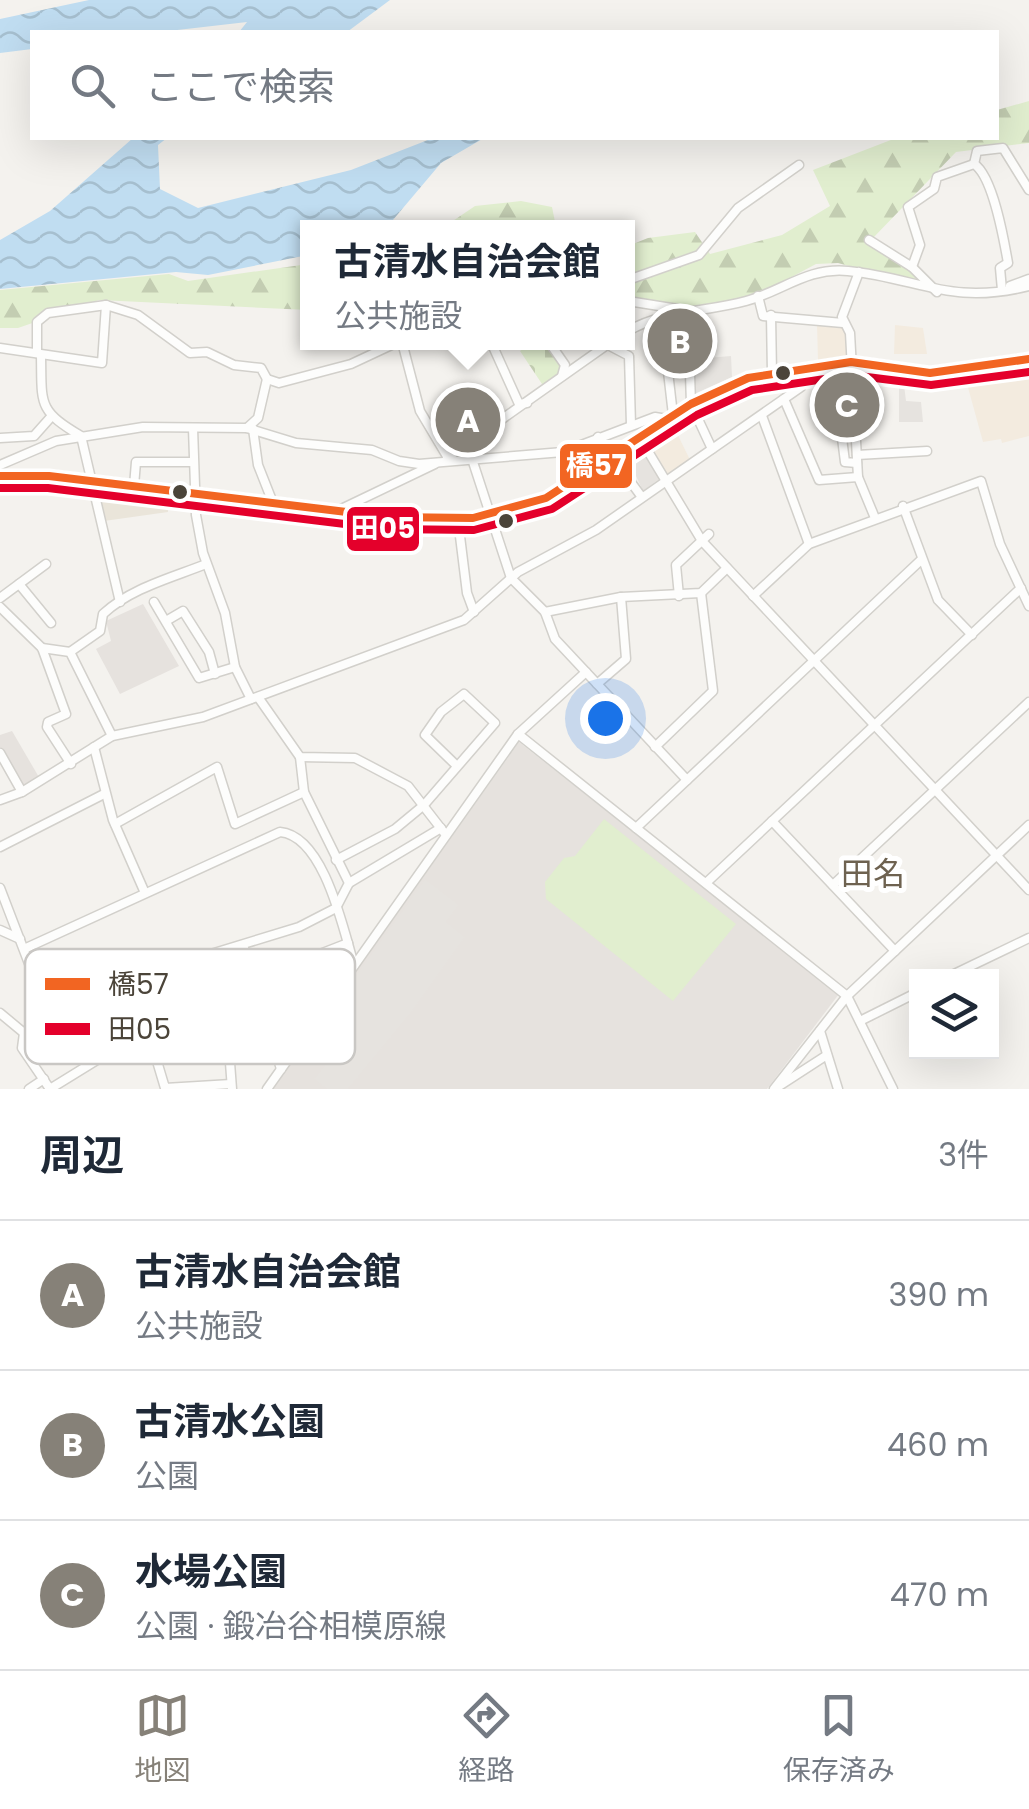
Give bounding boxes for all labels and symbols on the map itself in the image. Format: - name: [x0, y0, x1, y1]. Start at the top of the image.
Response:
- pin: B: [648, 304, 712, 378]
- unlabelled marker: [773, 363, 793, 383]
- pin: C: [814, 368, 880, 442]
- pin: A: [436, 382, 500, 458]
- line badge: 橋57: [558, 442, 634, 490]
- text: 橋57: [565, 446, 627, 485]
- unlabelled marker: [170, 482, 190, 502]
- line badge: 田05: [345, 505, 421, 553]
- text: 田05: [351, 509, 415, 548]
- unlabelled marker: [496, 511, 516, 531]
- your location: [580, 693, 631, 744]
- district label: 田名: [841, 851, 905, 896]
- legend: [25, 949, 355, 1064]
- text: 橋57: [108, 965, 169, 1004]
- text: 田05: [108, 1010, 171, 1049]

